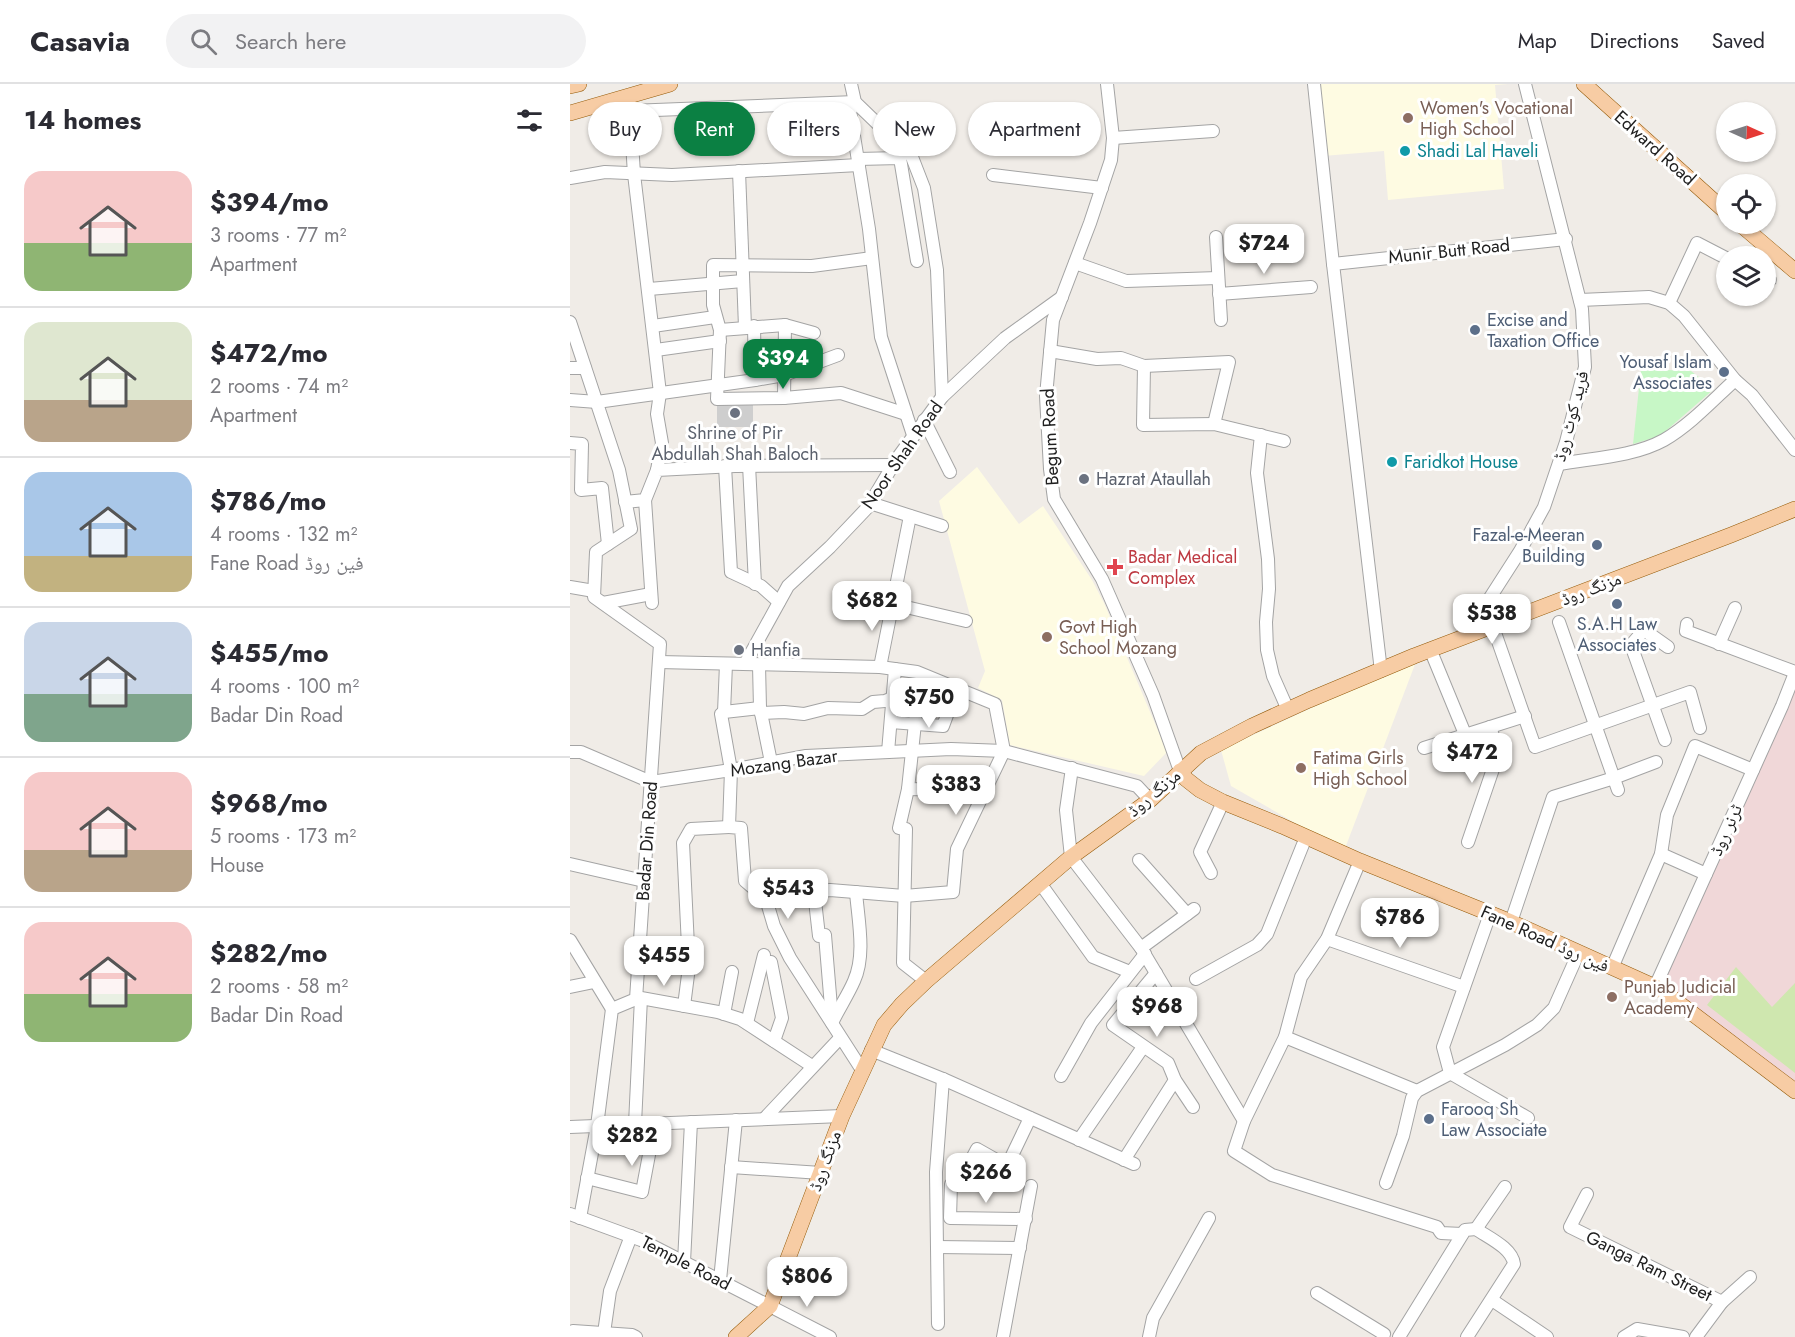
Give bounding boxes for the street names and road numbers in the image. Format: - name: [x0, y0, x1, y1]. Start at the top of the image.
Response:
- street label: Edward Road: [1609, 104, 1701, 192]
- street label: Munir Butt Road: [1387, 232, 1511, 270]
- street label: فرید کوٹ روڈ: [1546, 368, 1596, 464]
- street label: Begum Road: [1034, 388, 1066, 486]
- street label: Noor Shah Road: [855, 396, 949, 514]
- street label: مزنگ روڈ: [1557, 566, 1625, 612]
- street label: Mozang Bazar: [729, 742, 840, 783]
- street label: مزنگ روڈ: [1122, 763, 1186, 823]
- street label: Badar Din Road: [630, 780, 664, 902]
- street label: ٹرنر روڈ: [1703, 800, 1749, 860]
- street label: Fane Road فین روڈ: [1477, 899, 1613, 979]
- street label: مزنگ روڈ: [802, 1127, 848, 1195]
- street label: Ganga Ram Street: [1582, 1224, 1717, 1308]
- street label: Temple Road: [637, 1229, 735, 1297]

